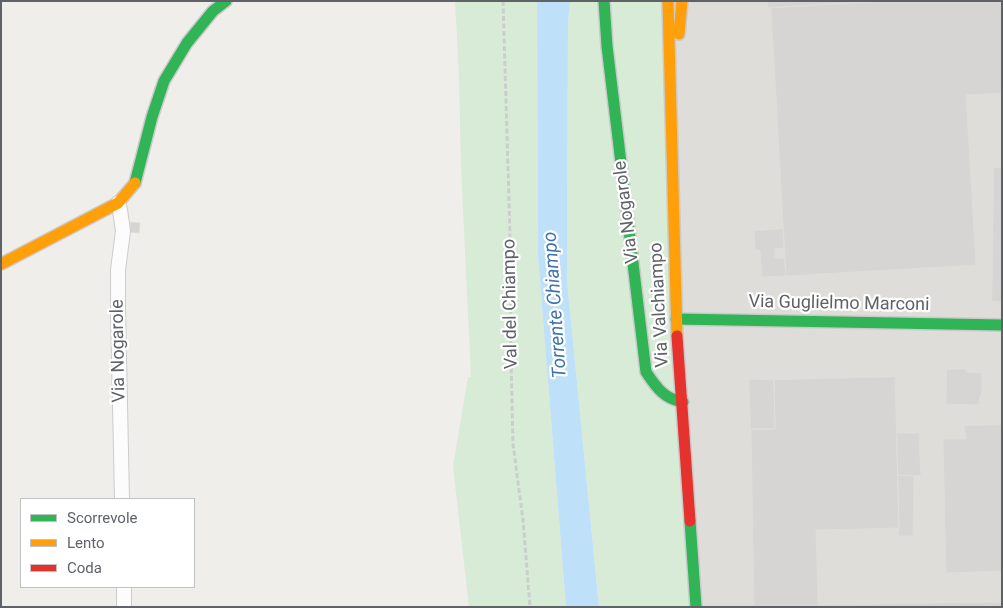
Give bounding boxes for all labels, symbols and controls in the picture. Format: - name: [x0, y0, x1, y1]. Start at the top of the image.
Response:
- street label: Via Nogarole: [610, 159, 644, 265]
- water label: Torrente Chiampo: [540, 231, 572, 379]
- street label: Val del Chiampo: [499, 239, 523, 369]
- street label: Via Valchiampo: [646, 242, 674, 368]
- street label: Via Guglielmo Marconi: [748, 292, 930, 316]
- street label: Via Nogarole: [107, 299, 131, 403]
- legend: [20, 498, 195, 588]
- text: Scorrevole: [67, 509, 138, 527]
- text: Lento: [67, 534, 105, 552]
- text: Coda: [67, 559, 102, 577]

